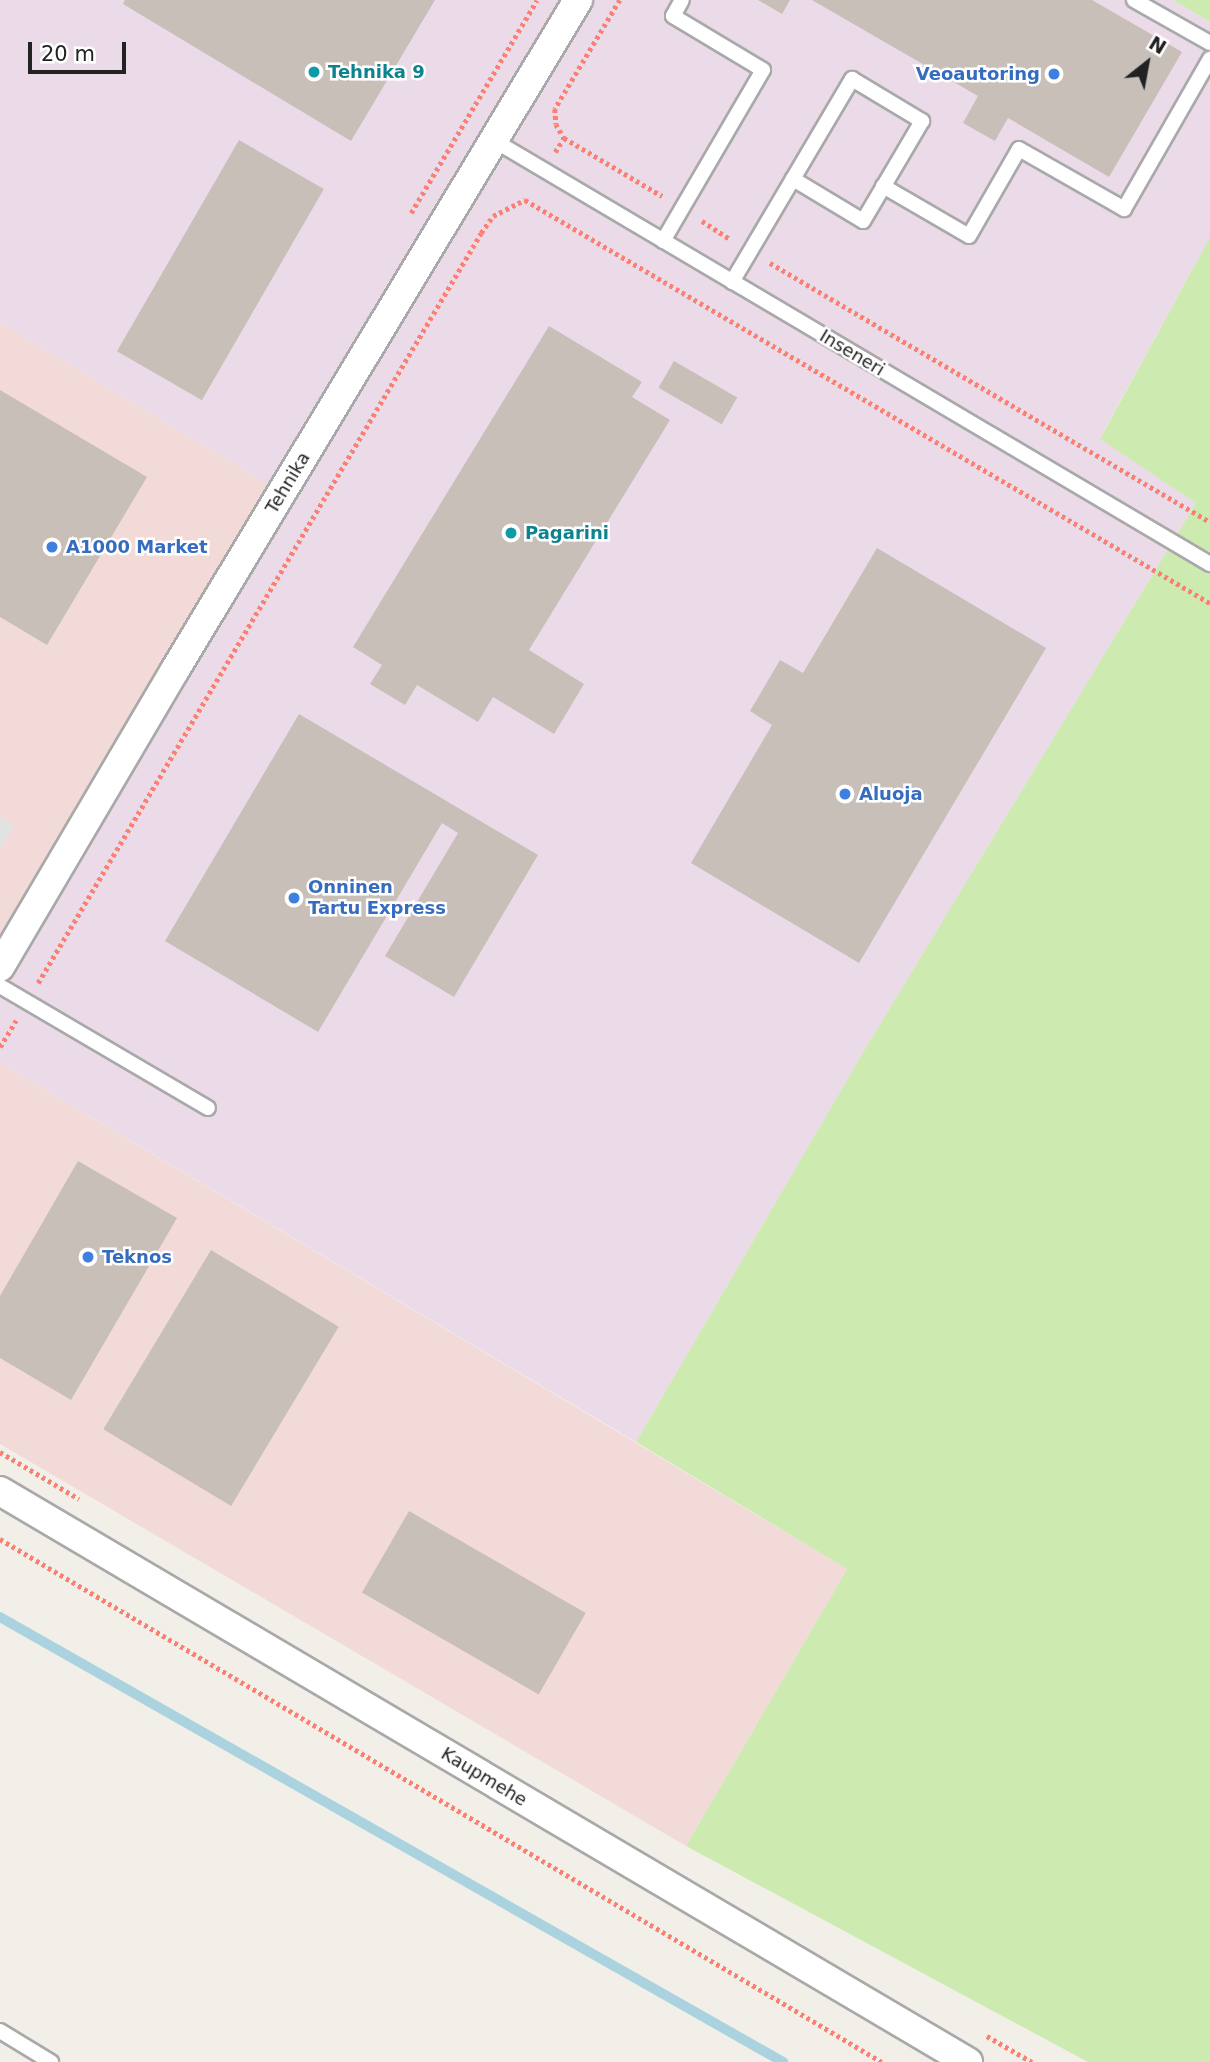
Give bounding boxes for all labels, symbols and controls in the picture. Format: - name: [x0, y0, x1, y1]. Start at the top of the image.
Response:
- scale bar: [32, 28, 130, 72]
- north arrow: [1112, 28, 1182, 98]
- text: N: [1145, 31, 1170, 59]
- text: 20 m: [41, 42, 95, 66]
- place label: Tehnika 9: [328, 61, 425, 83]
- place label: Veoautoring: [916, 63, 1040, 85]
- marker: Tehnika 9: [306, 64, 322, 80]
- marker: Veoautoring: [1046, 66, 1062, 82]
- street label: Inseneri: [816, 325, 888, 381]
- street label: Tehnika: [261, 448, 315, 518]
- place label: Pagarini: [525, 522, 609, 544]
- marker: Pagarini: [503, 525, 519, 541]
- place label: A1000 Market: [66, 536, 208, 558]
- marker: A1000 Market: [44, 539, 60, 555]
- place label: Aluoja: [859, 783, 923, 805]
- marker: Aluoja: [837, 786, 853, 802]
- place label: Onninen Tartu Express: [308, 877, 446, 920]
- marker: Onninen Tartu Express: [286, 890, 302, 906]
- place label: Teknos: [102, 1246, 172, 1268]
- marker: Teknos: [80, 1249, 96, 1265]
- street label: Kaupmehe: [437, 1743, 531, 1811]

